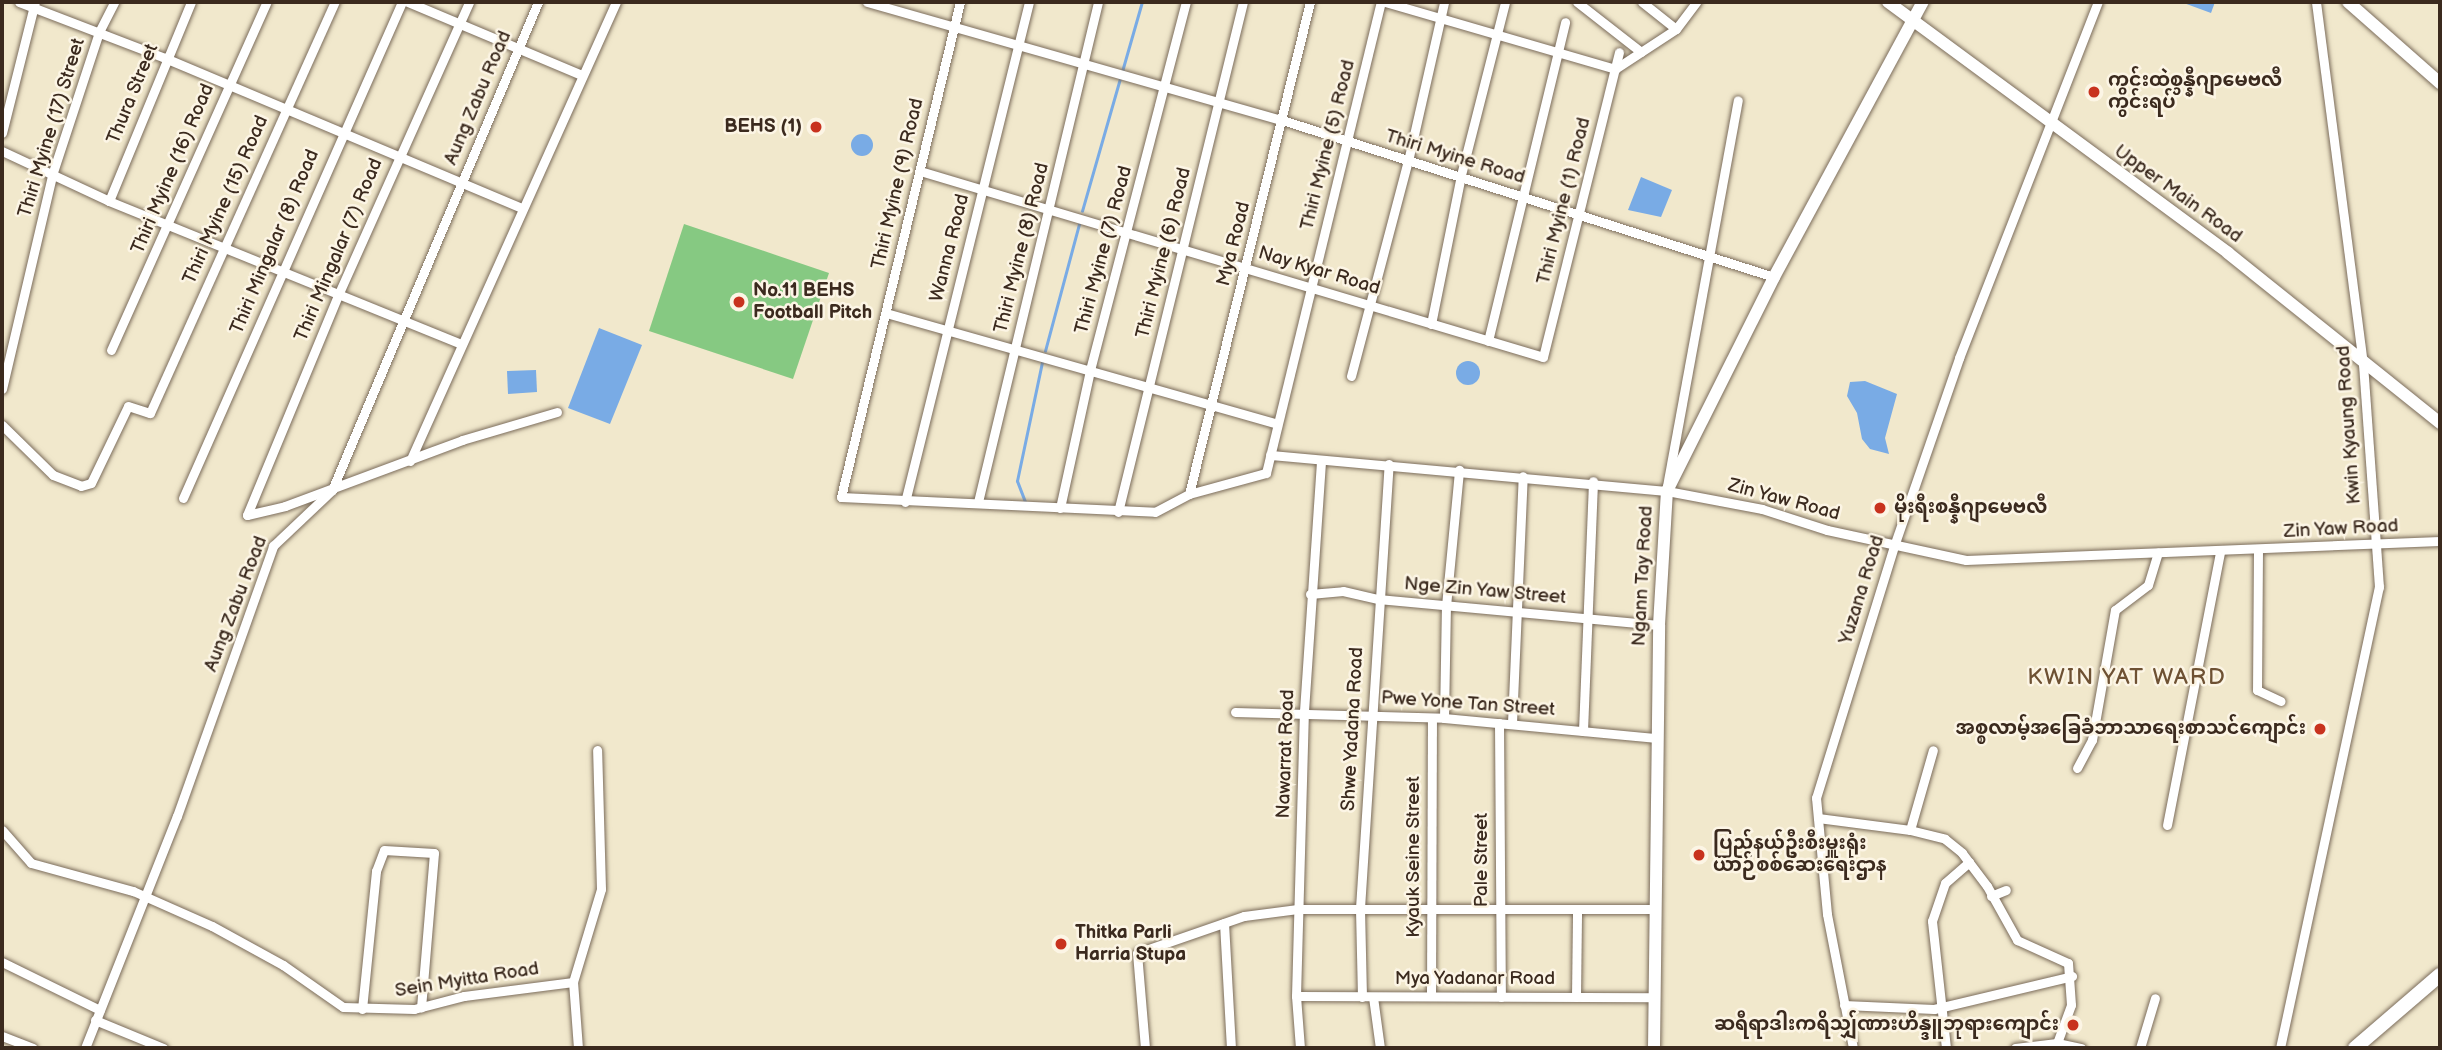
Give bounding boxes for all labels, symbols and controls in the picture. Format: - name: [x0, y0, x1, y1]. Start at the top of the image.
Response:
- street label: Aung Zabu Road: [439, 28, 517, 168]
- street label: Thiri Myine (17) Street: [14, 35, 90, 221]
- street label: Thura Street: [102, 40, 164, 148]
- street label: Thiri Myine (5) Road: [1296, 57, 1360, 233]
- place label: ကွင်းထဲစွန္နီဂျာမေဗလီ ကွင်းရပ်: [2108, 70, 2282, 114]
- street label: Thiri Myine (16) Road: [127, 80, 219, 258]
- marker: ကွင်းထဲစွန္နီဂျာမေဗလီ ကွင်းရပ်: [2086, 84, 2102, 100]
- street label: Thiri Myine (9) Road: [867, 96, 929, 272]
- street label: Thiri Myine (15) Road: [179, 112, 273, 288]
- street label: Thiri Myine (1) Road: [1532, 115, 1596, 287]
- place label: BEHS (1): [724, 116, 802, 138]
- marker: BEHS (1): [808, 119, 824, 135]
- street label: Thiri Myine Road: [1382, 125, 1528, 189]
- street label: Upper Main Road: [2110, 140, 2246, 248]
- street label: Thiri Mingalar (8) Road: [226, 146, 324, 338]
- street label: Thiri Mingalar (7) Road: [290, 155, 388, 345]
- street label: Thiri Myine (8) Road: [990, 160, 1054, 336]
- street label: Thiri Myine (7) Road: [1071, 163, 1137, 337]
- street label: Thiri Myine (6) Road: [1132, 165, 1196, 341]
- street label: Wanna Road: [926, 192, 974, 304]
- street label: Mya Road: [1212, 199, 1256, 289]
- street label: Nay Kyar Road: [1255, 241, 1383, 301]
- place label: No.11 BEHS Football Pitch: [753, 280, 872, 324]
- marker: No.11 BEHS Football Pitch: [731, 294, 747, 310]
- street label: Kwin Kyaung Road: [2332, 345, 2366, 505]
- street label: Zin Yaw Road: [1725, 474, 1843, 526]
- place label: မိုးရီးစန္နီဂျာမေဗလီ: [1894, 497, 2047, 519]
- marker: မိုးရီးစန္နီဂျာမေဗလီ: [1872, 500, 1888, 516]
- street label: Ngann Tay Road: [1628, 504, 1658, 648]
- street label: Zin Yaw Road: [2282, 515, 2400, 543]
- street label: Aung Zabu Road: [200, 533, 272, 675]
- street label: Yuzana Road: [1835, 533, 1889, 647]
- street label: Nge Zin Yaw Street: [1402, 573, 1568, 609]
- street label: Shwe Yadana Road: [1337, 646, 1369, 812]
- district label: KWIN YAT WARD: [2028, 663, 2226, 691]
- street label: Pwe Yone Tan Street: [1379, 686, 1557, 722]
- street label: Nawarrat Road: [1272, 689, 1300, 819]
- place label: အစ္စလာမ့်အခြေခံဘာသာရေးစာသင်ကျောင်း: [1956, 718, 2306, 740]
- marker: အစ္စလာမ့်အခြေခံဘာသာရေးစာသင်ကျောင်း: [2312, 721, 2328, 737]
- street label: Kyauk Seine Street: [1403, 776, 1425, 938]
- street label: Pale Street: [1471, 813, 1493, 907]
- place label: ပြည်နယ်ဦးစီးမှူးရုံး ယာဉ်စစ်ဆေးရေးဌာန: [1713, 833, 1887, 877]
- marker: ပြည်နယ်ဦးစီးမှူးရုံး ယာဉ်စစ်ဆေးရေးဌာန: [1691, 847, 1707, 863]
- place label: Thitka Parli Harria Stupa: [1075, 922, 1186, 966]
- marker: Thitka Parli Harria Stupa: [1053, 936, 1069, 952]
- street label: Sein Myitta Road: [393, 957, 541, 1003]
- street label: Mya Yadanar Road: [1394, 968, 1556, 990]
- place label: ဆရီရာဒါးကရိသျှ်ဏားဟိန္ဒူဘုရားကျောင်း: [1714, 1014, 2059, 1036]
- marker: ဆရီရာဒါးကရိသျှ်ဏားဟိန္ဒူဘုရားကျောင်း: [2065, 1017, 2081, 1033]

